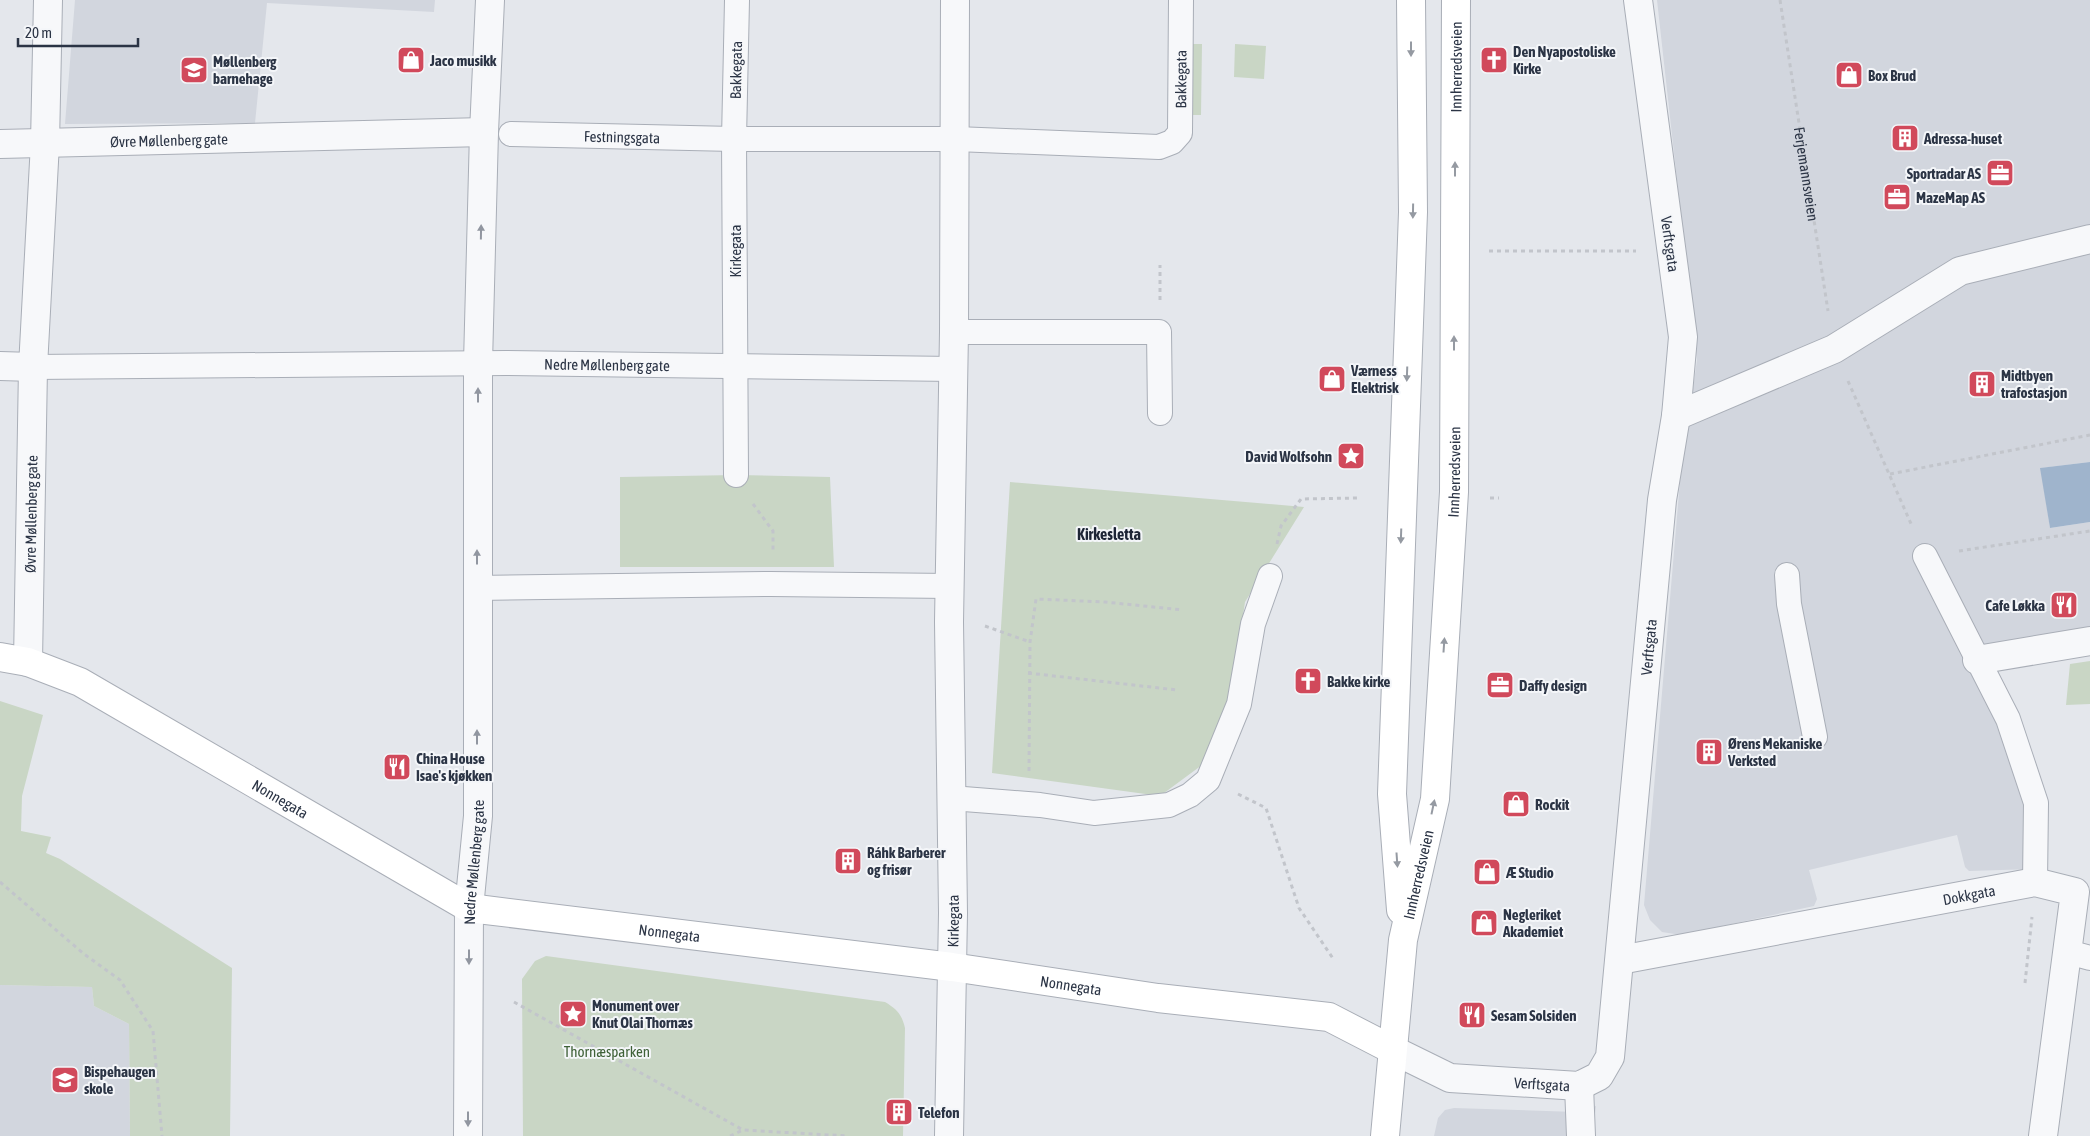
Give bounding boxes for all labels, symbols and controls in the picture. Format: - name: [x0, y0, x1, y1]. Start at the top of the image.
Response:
- scale bar: [18, 15, 138, 47]
- street label: Innherredsveien: [1447, 22, 1464, 112]
- text: 20 m: [25, 24, 52, 41]
- street label: Bakkegata: [726, 41, 745, 99]
- one-way arrow: [1407, 41, 1415, 57]
- place label: Den Nyapostoliske Kirke: [1513, 43, 1616, 77]
- shop icon: Jaco musikk: [396, 45, 426, 75]
- church icon: Den Nyapostoliske Kirke: [1479, 45, 1509, 75]
- street label: Bakkegata: [1172, 50, 1189, 108]
- place label: Jaco musikk: [429, 52, 497, 69]
- place label: Møllenberg barnehage: [213, 53, 277, 87]
- school or university icon: Møllenberg barnehage: [179, 55, 209, 85]
- shop icon: Box Brud: [1834, 60, 1864, 90]
- place label: Box Brud: [1868, 67, 1916, 84]
- building icon: Adressa-huset: [1890, 123, 1920, 153]
- street label: Ferjemannsveien: [1791, 126, 1823, 222]
- street label: Festningsgata: [584, 127, 660, 146]
- street label: Øvre Møllenberg gate: [110, 130, 228, 150]
- place label: Adressa-huset: [1923, 130, 2003, 147]
- office icon: Sportradar AS: [1985, 158, 2015, 188]
- one-way arrow: [1451, 160, 1459, 176]
- place label: Sportradar AS: [1907, 165, 1982, 182]
- office icon: MazeMap AS: [1882, 182, 1912, 212]
- place label: MazeMap AS: [1916, 189, 1986, 206]
- one-way arrow: [1408, 203, 1416, 219]
- street label: Verftsgata: [1658, 215, 1682, 273]
- one-way arrow: [477, 224, 485, 240]
- street label: Kirkegata: [727, 225, 744, 277]
- one-way arrow: [1450, 334, 1458, 350]
- street label: Nedre Møllenberg gate: [544, 355, 670, 374]
- place label: Værness Elektrisk: [1350, 362, 1399, 396]
- shop icon: Værness Elektrisk: [1317, 364, 1347, 394]
- one-way arrow: [1403, 366, 1411, 382]
- place label: Midtbyen trafostasjon: [2000, 367, 2067, 401]
- building icon: Midtbyen trafostasjon: [1967, 369, 1997, 399]
- one-way arrow: [474, 386, 482, 402]
- street label: Innherredsveien: [1444, 427, 1463, 518]
- place icon: David Wolfsohn: [1336, 441, 1366, 471]
- place label: David Wolfsohn: [1245, 448, 1332, 465]
- street label: Øvre Møllenberg gate: [21, 455, 40, 573]
- district label: Kirkesletta: [1077, 525, 1141, 543]
- one-way arrow: [1397, 528, 1405, 544]
- one-way arrow: [473, 549, 481, 565]
- restaurant icon: Cafe Løkka: [2049, 590, 2079, 620]
- place label: Cafe Løkka: [1985, 597, 2045, 614]
- street label: Verftsgata: [1637, 618, 1659, 676]
- one-way arrow: [1441, 637, 1449, 653]
- church icon: Bakke kirke: [1293, 666, 1323, 696]
- office icon: Daffy design: [1485, 670, 1515, 700]
- place label: Bakke kirke: [1327, 673, 1391, 690]
- place label: Daffy design: [1519, 677, 1587, 694]
- one-way arrow: [473, 729, 481, 745]
- place label: Ørens Mekaniske Verksted: [1727, 735, 1822, 769]
- building icon: Ørens Mekaniske Verksted: [1694, 737, 1724, 767]
- place label: China House Isae's kjøkken: [416, 750, 492, 784]
- restaurant icon: China House Isae's kjøkken: [382, 752, 412, 782]
- street label: Nonnegata: [250, 776, 311, 821]
- shop icon: Rockit: [1501, 789, 1531, 819]
- place label: Rockit: [1535, 796, 1570, 813]
- street label: Nedre Møllenberg gate: [460, 799, 487, 925]
- one-way arrow: [1429, 799, 1437, 814]
- street label: Innherredsveien: [1400, 828, 1436, 921]
- place label: Ráhk Barberer og frisør: [867, 844, 946, 878]
- building icon: Ráhk Barberer og frisør: [833, 846, 863, 876]
- one-way arrow: [1394, 852, 1402, 868]
- shop icon: Æ Studio: [1472, 857, 1502, 887]
- place label: Æ Studio: [1505, 864, 1554, 881]
- street label: Dokkgata: [1941, 881, 1997, 908]
- street label: Kirkegata: [944, 894, 962, 948]
- place label: Negleriket Akademiet: [1502, 906, 1564, 940]
- shop icon: Negleriket Akademiet: [1469, 908, 1499, 938]
- street label: Nonnegata: [638, 920, 701, 945]
- one-way arrow: [465, 949, 473, 965]
- street label: Nonnegata: [1039, 972, 1103, 998]
- place label: Monument over Knut Olai Thornæs: [592, 997, 694, 1031]
- place icon: Monument over Knut Olai Thornæs: [558, 999, 588, 1029]
- restaurant icon: Sesam Solsiden: [1457, 1000, 1487, 1030]
- place label: Sesam Solsiden: [1491, 1007, 1577, 1024]
- park label: Thornæsparken: [564, 1043, 650, 1060]
- place label: Bispehaugen skole: [84, 1063, 156, 1097]
- school or university icon: Bispehaugen skole: [50, 1065, 80, 1095]
- street label: Verftsgata: [1513, 1073, 1571, 1094]
- building icon: Telefon: [884, 1097, 914, 1127]
- place label: Telefon: [918, 1104, 960, 1121]
- one-way arrow: [464, 1112, 472, 1128]

